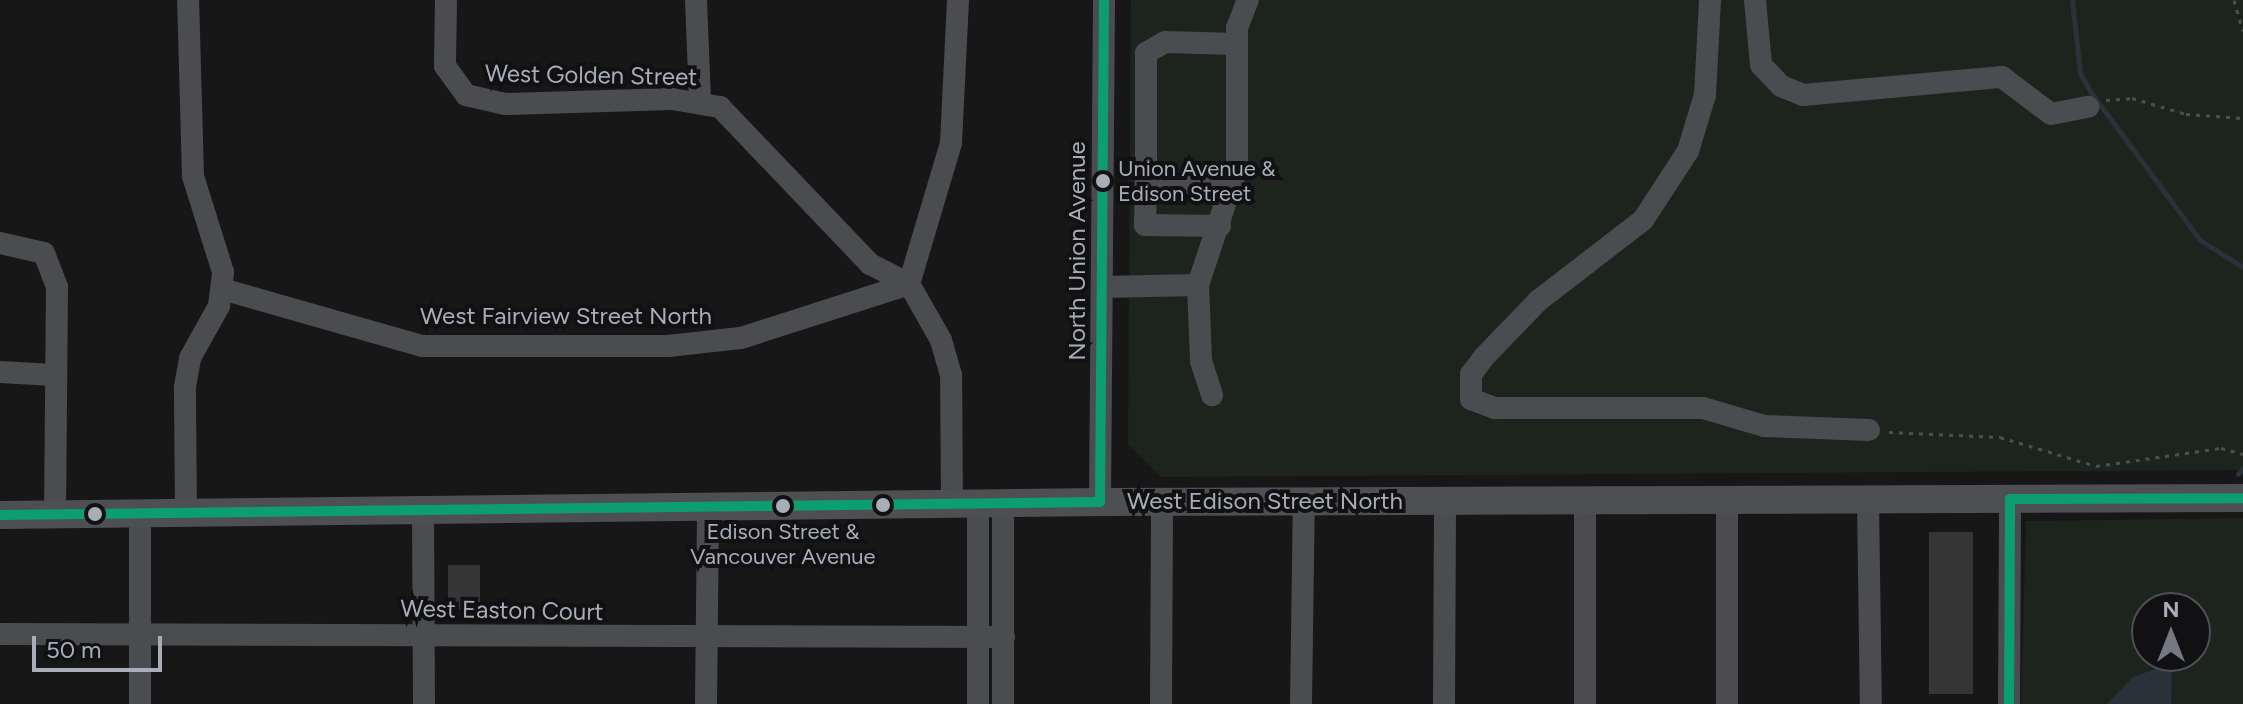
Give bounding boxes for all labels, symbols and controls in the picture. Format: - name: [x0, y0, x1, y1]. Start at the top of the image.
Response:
- street label: West Golden Street: [485, 59, 697, 91]
- street label: North Union Avenue: [1063, 141, 1091, 361]
- place label: Union Avenue & Edison Street: [1118, 155, 1275, 206]
- marker: Union Avenue & Edison Street: [1095, 173, 1111, 189]
- street label: West Fairview Street North: [420, 302, 712, 330]
- street label: West Edison Street North: [1127, 487, 1403, 515]
- unlabelled marker: [875, 497, 891, 513]
- marker: Edison Street & Vancouver Avenue: [775, 498, 791, 514]
- unlabelled marker: [87, 506, 103, 522]
- place label: Edison Street & Vancouver Avenue: [690, 518, 876, 570]
- north arrow: [2131, 592, 2211, 672]
- street label: West Easton Court: [400, 594, 604, 626]
- text: N: [2162, 596, 2180, 623]
- scale bar: [36, 620, 166, 670]
- text: 50 m: [46, 635, 102, 664]

